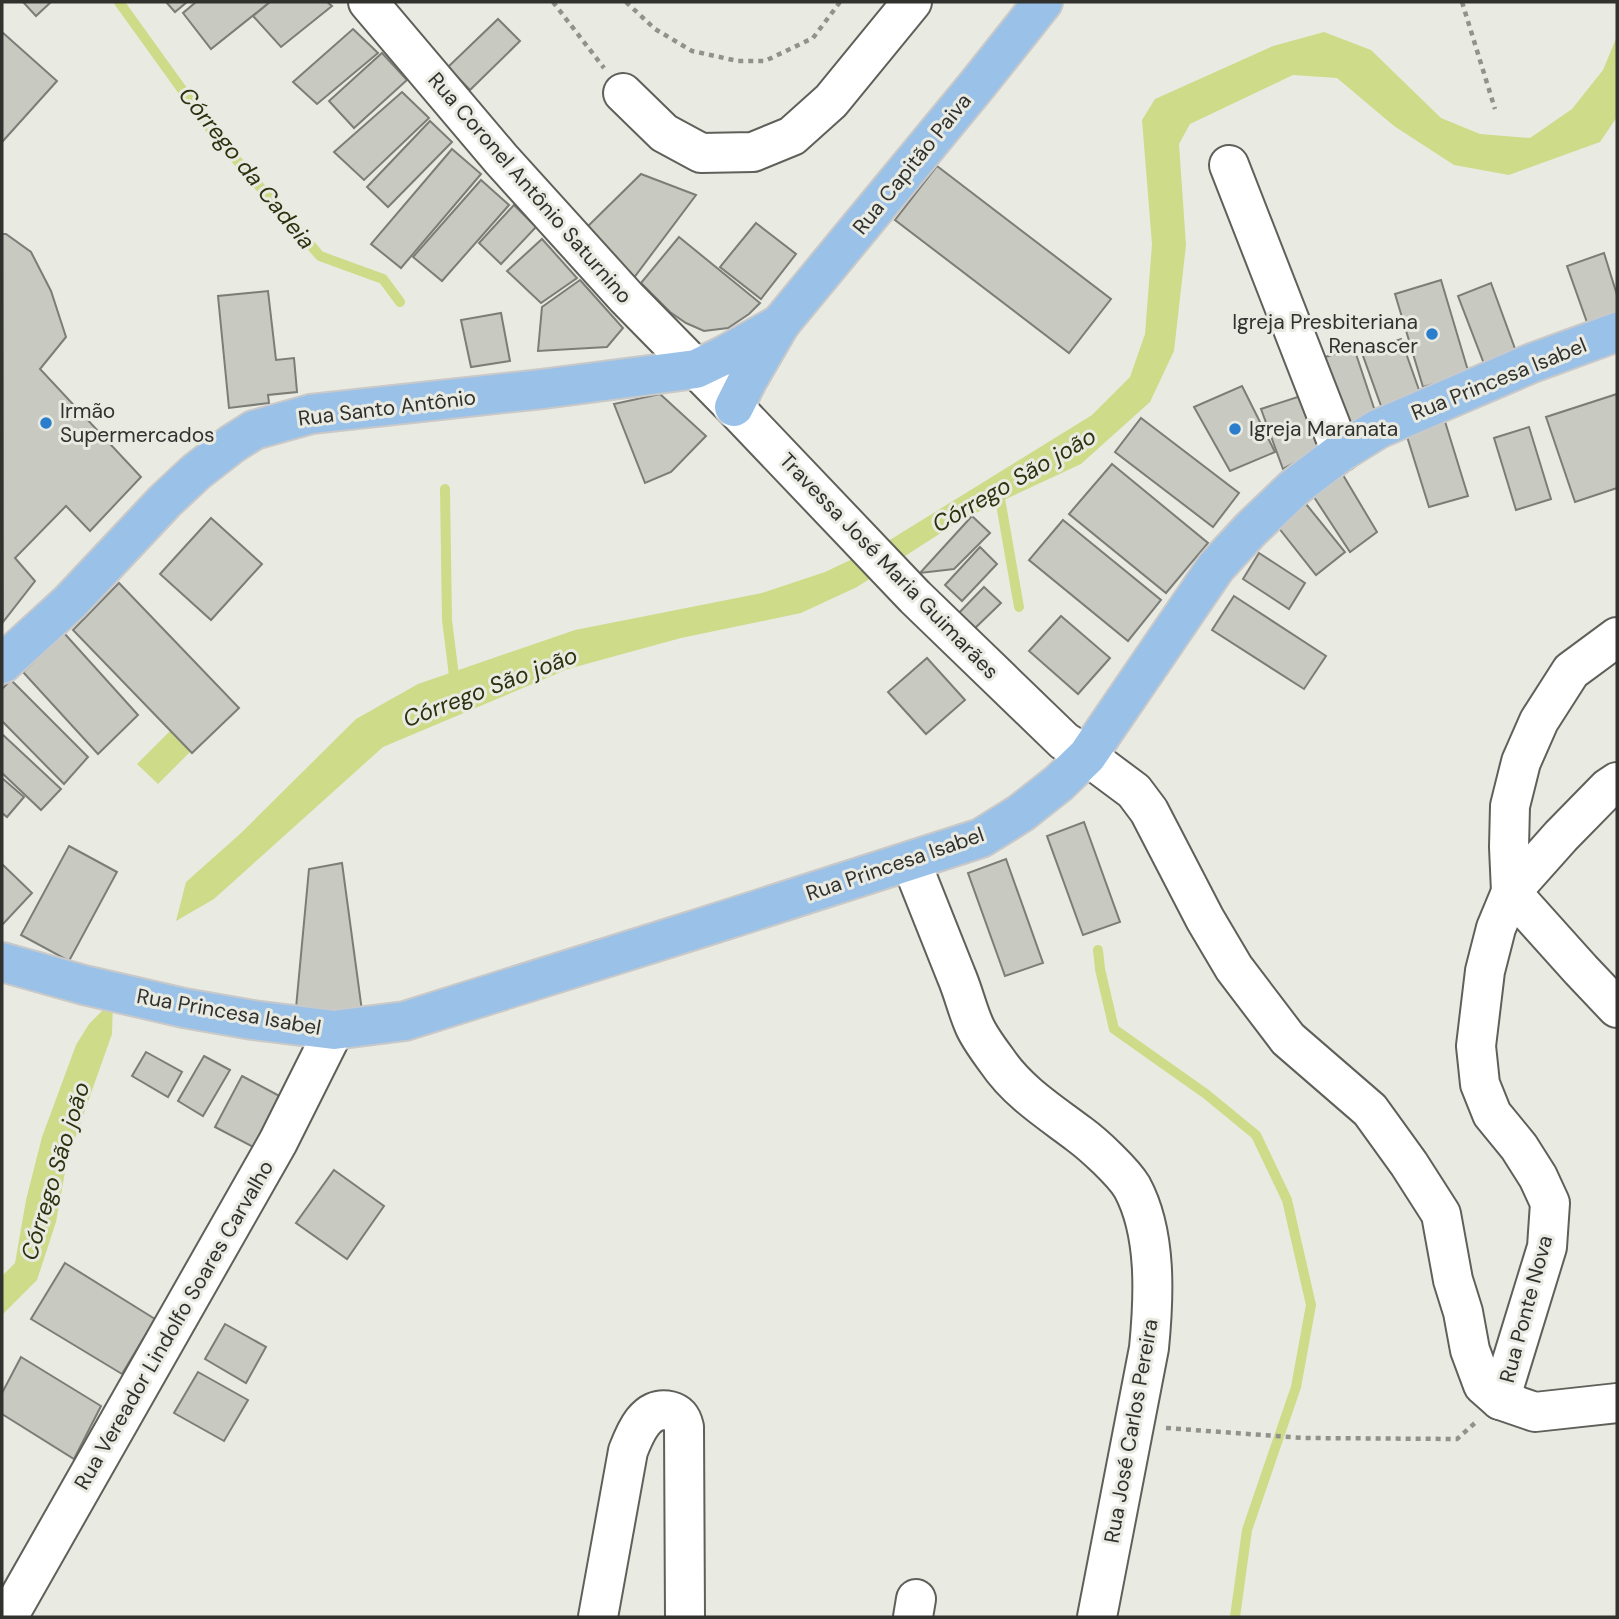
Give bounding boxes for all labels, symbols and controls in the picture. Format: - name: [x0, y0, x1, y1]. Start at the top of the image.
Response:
- street label: Rua Coronel Antônio Saturnino: [422, 67, 638, 309]
- water label: Córrego da Cadeia: [172, 80, 322, 256]
- street label: Rua Capitão Paiva: [846, 88, 978, 240]
- place label: Igreja Presbiteriana Renascer: [1232, 308, 1418, 360]
- marker: Igreja Presbiteriana Renascer: [1424, 326, 1440, 342]
- street label: Rua Princesa Isabel: [1407, 331, 1591, 427]
- street label: Rua Santo Antônio: [296, 383, 478, 433]
- place label: Irmão Supermercados: [60, 397, 215, 449]
- marker: Irmão Supermercados: [38, 415, 54, 431]
- place label: Igreja Maranata: [1249, 415, 1398, 443]
- water label: Córrego São joão: [927, 421, 1101, 539]
- marker: Igreja Maranata: [1227, 421, 1243, 437]
- street label: Travessa José Maria Guimarães: [773, 447, 1005, 685]
- water label: Córrego São joão: [398, 640, 582, 734]
- street label: Rua Princesa Isabel: [802, 820, 988, 908]
- street label: Rua Princesa Isabel: [135, 982, 323, 1042]
- water label: Córrego São joão: [14, 1078, 96, 1264]
- street label: Rua Vereador Lindolfo Soares Carvalho: [68, 1155, 280, 1495]
- street label: Rua Ponte Nova: [1493, 1232, 1559, 1386]
- street label: Rua José Carlos Pereira: [1097, 1317, 1165, 1545]

